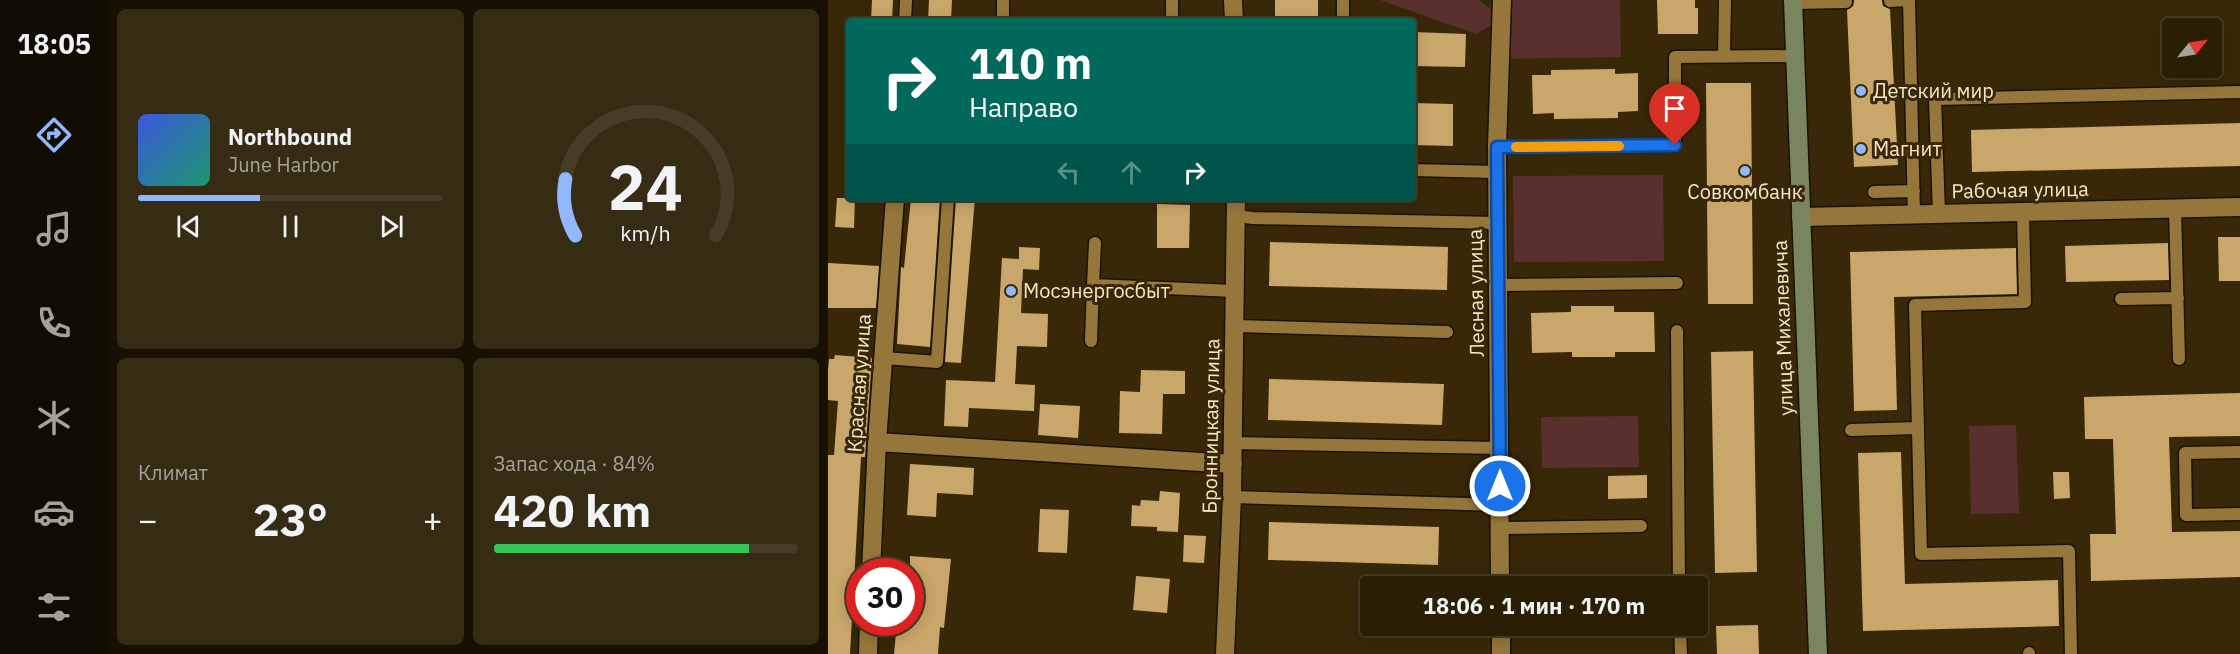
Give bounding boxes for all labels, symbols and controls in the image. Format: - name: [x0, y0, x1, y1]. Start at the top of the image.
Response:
- north arrow: [2162, 18, 2222, 78]
- map controls: [2162, 18, 2222, 78]
- text: 18:05: [17, 26, 91, 61]
- text: 110 m: [969, 36, 1092, 91]
- icon: right: [870, 42, 948, 120]
- place label: Детский мир: [1873, 77, 1994, 104]
- pin: [1649, 83, 1700, 145]
- marker: Детский мир: [1854, 84, 1868, 98]
- text: Направо: [969, 89, 1078, 124]
- icon: arrive: [1658, 92, 1691, 125]
- icon: directions: [33, 114, 75, 156]
- text: Northbound: [228, 122, 352, 151]
- place label: Магнит: [1873, 135, 1942, 162]
- marker: Магнит: [1854, 142, 1868, 156]
- text: 24: [608, 146, 683, 227]
- text: June Harbor: [228, 151, 339, 178]
- icon: left: [1052, 156, 1085, 189]
- icon: ahead: [1115, 156, 1148, 189]
- icon: right: [1178, 156, 1211, 189]
- marker: Совкомбанк: [1738, 164, 1752, 178]
- street label: Рабочая улица: [1951, 175, 2089, 204]
- place label: Совкомбанк: [1687, 178, 1803, 205]
- icon: music: [33, 208, 75, 250]
- icon: previous: [172, 210, 205, 243]
- icon: pause: [274, 210, 307, 243]
- icon: next: [375, 210, 408, 243]
- text: km/h: [621, 219, 671, 247]
- street label: Лесная улица: [1461, 228, 1490, 357]
- street label: улица Михалевича: [1766, 239, 1799, 416]
- place label: Мосэнергосбыт: [1023, 277, 1170, 304]
- marker: Мосэнергосбыт: [1004, 284, 1018, 298]
- icon: phone: [33, 302, 75, 344]
- street label: Красная улица: [840, 312, 877, 453]
- street label: Бронницкая улица: [1195, 338, 1226, 514]
- icon: climate: [33, 397, 75, 439]
- text: Запас хода · 84%: [494, 450, 655, 477]
- position arrow: [1468, 454, 1532, 518]
- text: Климат: [138, 459, 208, 486]
- text: 420 km: [494, 481, 651, 539]
- text: 23°: [253, 490, 328, 548]
- icon: car: [33, 491, 75, 533]
- text: −: [138, 498, 158, 541]
- text: +: [423, 498, 443, 541]
- speed limit sign: 30: [846, 558, 924, 636]
- icon: filters: [33, 586, 75, 628]
- text: 18:06 · 1 мин · 170 m: [1423, 591, 1645, 620]

